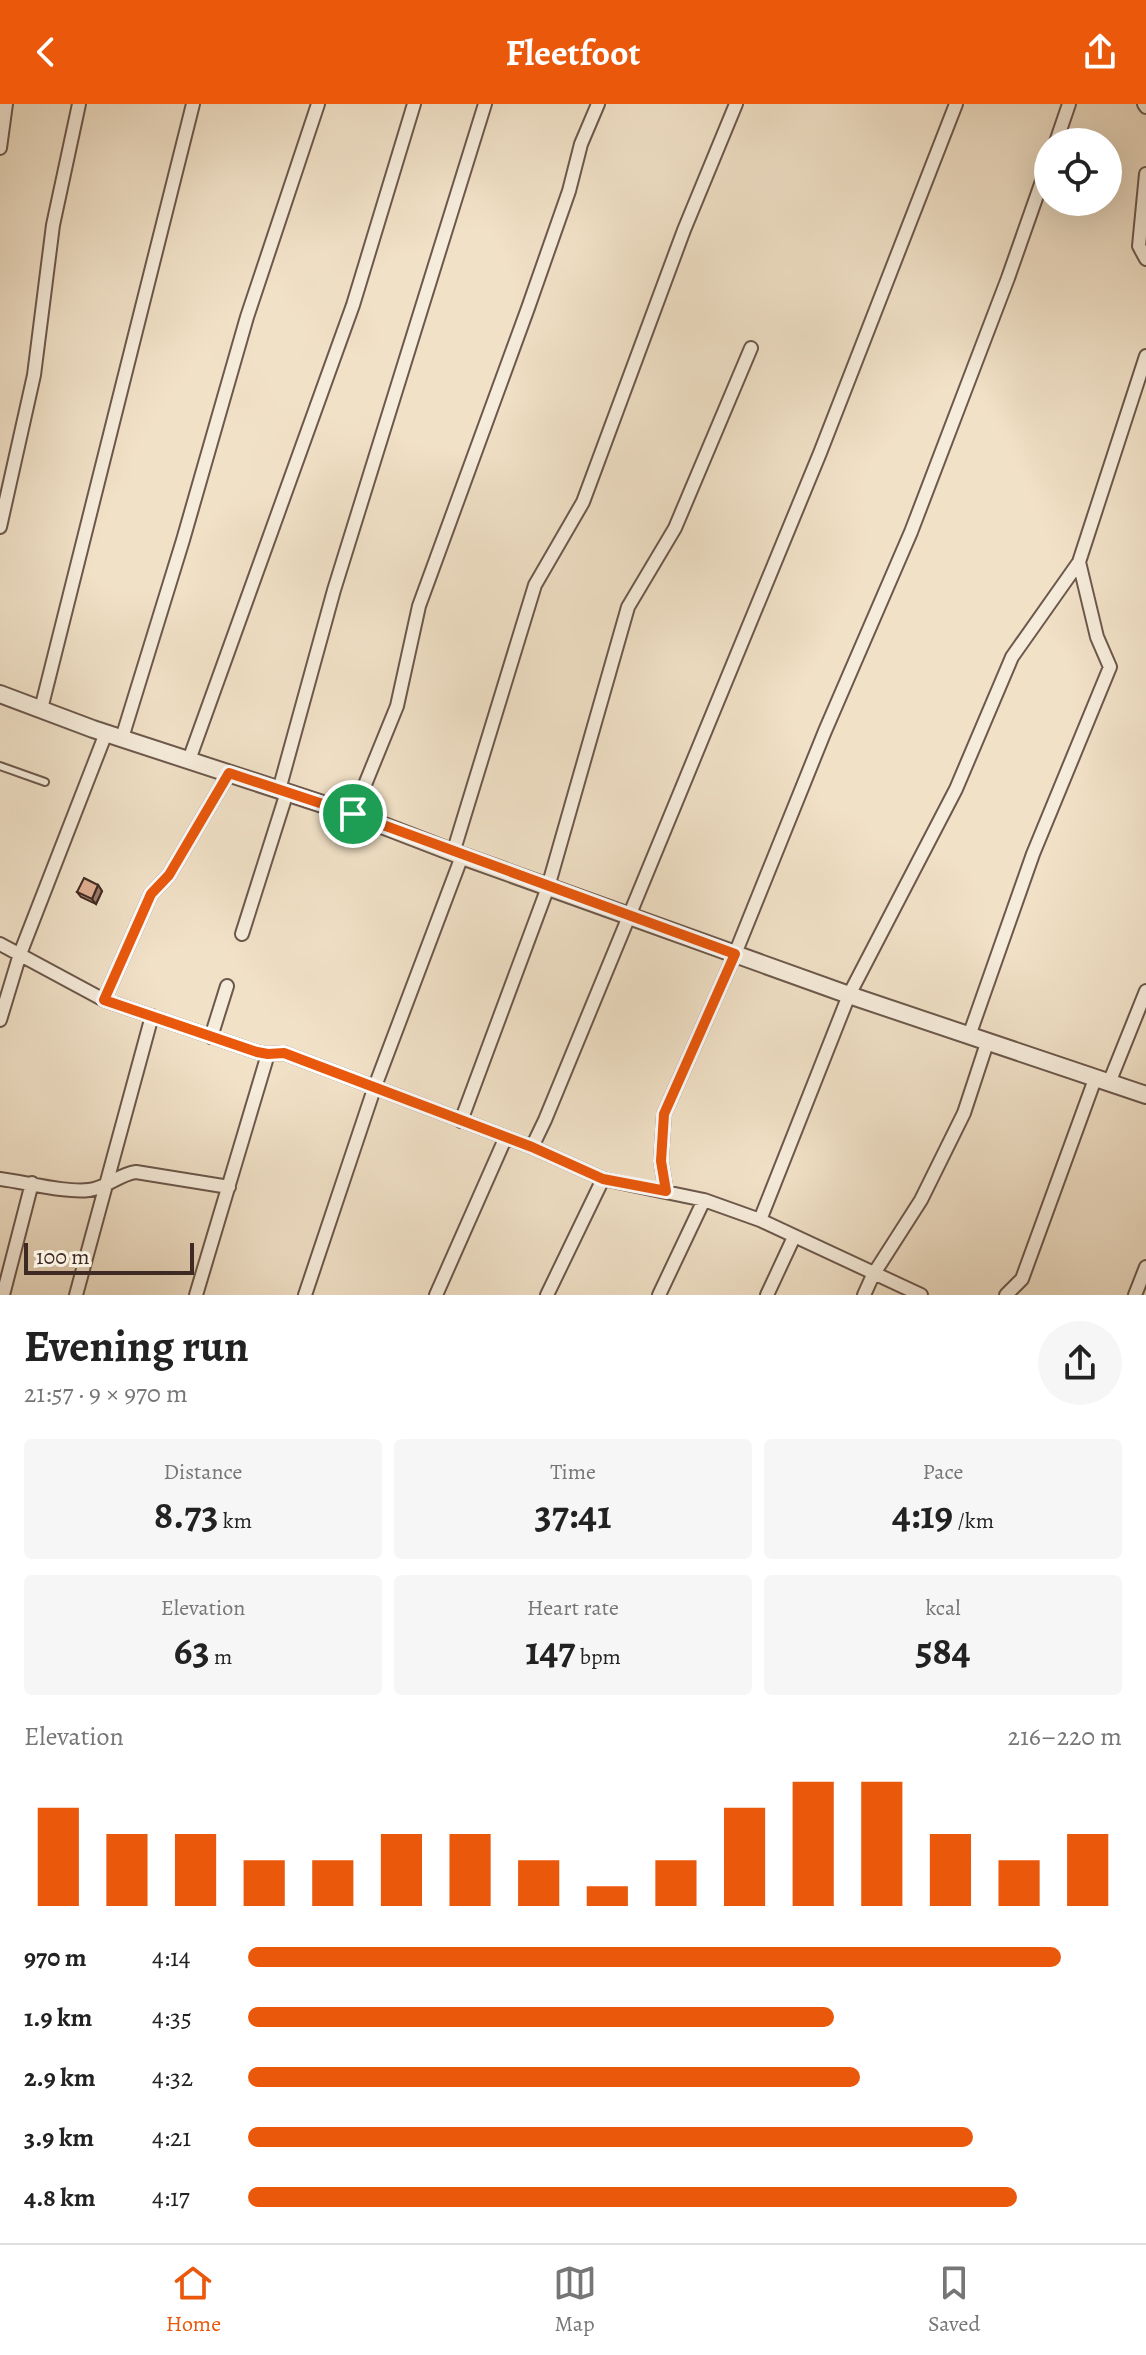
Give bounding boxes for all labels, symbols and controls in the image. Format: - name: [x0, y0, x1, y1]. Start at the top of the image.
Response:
- text: Fleetfoot: [505, 28, 641, 77]
- icon: back: [24, 30, 68, 74]
- icon: share: [1078, 30, 1122, 74]
- map controls: [1034, 128, 1122, 216]
- button: locate: [1034, 128, 1122, 216]
- pin: [319, 780, 387, 848]
- icon: arrive: [331, 792, 375, 836]
- scale bar: [24, 1239, 194, 1275]
- text: 100 m: [36, 1242, 90, 1272]
- text: Evening run: [24, 1316, 249, 1376]
- button: share: [1038, 1321, 1122, 1405]
- text: 21:57 · 9 × 970 m: [24, 1376, 188, 1411]
- text: Distance: [164, 1457, 242, 1487]
- text: Time: [550, 1457, 596, 1487]
- text: Pace: [923, 1457, 963, 1487]
- text: 8.73: [154, 1487, 218, 1542]
- text: 37:41: [535, 1487, 611, 1542]
- text: 4:19: [892, 1487, 953, 1542]
- text: km: [218, 1506, 252, 1536]
- text: /km: [953, 1506, 994, 1536]
- text: Elevation: [161, 1593, 245, 1623]
- text: Heart rate: [527, 1593, 619, 1623]
- text: kcal: [925, 1593, 961, 1623]
- text: 63: [174, 1623, 210, 1678]
- text: 147: [525, 1623, 575, 1678]
- text: 584: [915, 1623, 971, 1678]
- text: m: [210, 1642, 232, 1672]
- text: bpm: [575, 1642, 621, 1672]
- text: Elevation: [24, 1719, 124, 1754]
- text: 216–220 m: [1008, 1719, 1122, 1754]
- text: 970 m: [24, 1940, 87, 1975]
- text: 4:14: [152, 1940, 191, 1975]
- text: 1.9 km: [24, 2000, 92, 2035]
- text: 4:35: [152, 2000, 192, 2035]
- text: 2.9 km: [24, 2060, 96, 2095]
- text: 4:32: [152, 2060, 193, 2095]
- text: 3.9 km: [24, 2120, 94, 2155]
- text: 4:21: [152, 2120, 191, 2155]
- text: 4.8 km: [24, 2180, 96, 2215]
- text: 4:17: [152, 2180, 190, 2215]
- tab: Home: [166, 2261, 221, 2339]
- tab: Map: [553, 2261, 597, 2339]
- tab: Saved: [928, 2261, 980, 2339]

